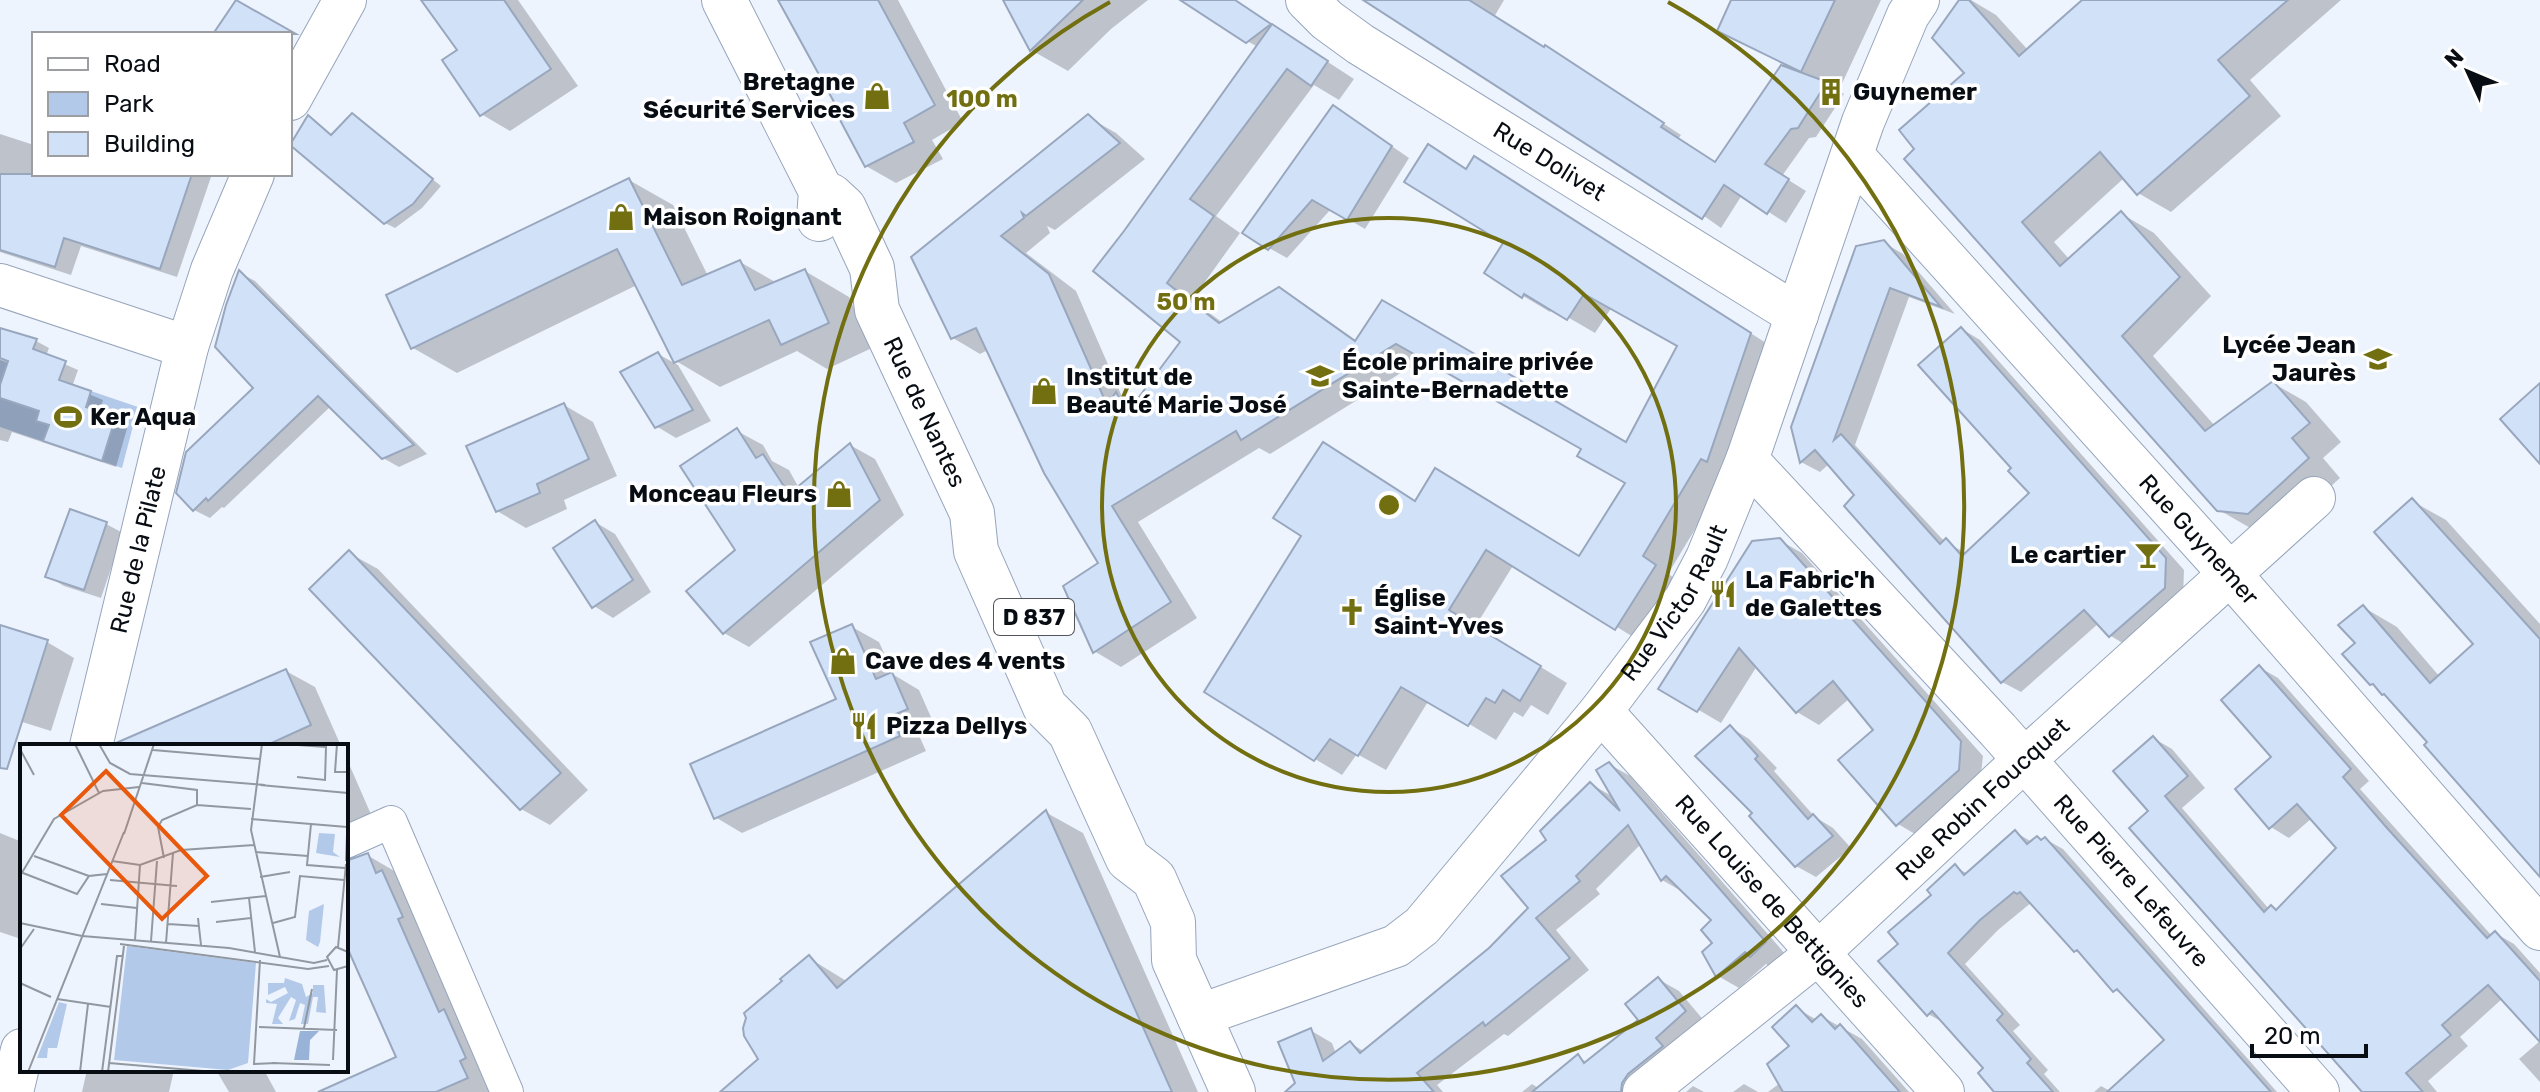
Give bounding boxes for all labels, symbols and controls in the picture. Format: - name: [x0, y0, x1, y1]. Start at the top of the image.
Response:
- legend: [32, 32, 292, 176]
- north arrow: [2428, 32, 2508, 112]
- text: N: [2439, 43, 2469, 74]
- text: Road: [104, 50, 161, 78]
- place label: Bretagne Sécurité Services: [643, 68, 855, 124]
- building icon: Guynemer: [1816, 77, 1846, 107]
- place label: Guynemer: [1853, 78, 1977, 106]
- shop icon: Bretagne Sécurité Services: [862, 81, 892, 111]
- text: 100 m: [946, 85, 1018, 113]
- text: Park: [104, 90, 155, 118]
- street label: Rue Dolivet: [1488, 116, 1611, 207]
- text: Building: [104, 130, 195, 158]
- shop icon: Maison Roignant: [606, 202, 636, 232]
- place label: Maison Roignant: [643, 203, 842, 231]
- text: 50 m: [1157, 288, 1215, 316]
- place label: Lycée Jean Jaurès: [2222, 331, 2356, 387]
- street label: Rue de Nantes: [878, 332, 972, 492]
- school or university icon: Lycée Jean Jaurès: [2363, 344, 2393, 374]
- place label: École primaire privée Sainte-Bernadette: [1342, 348, 1594, 404]
- school or university icon: École primaire privée Sainte-Bernadette: [1305, 361, 1335, 391]
- place label: Institut de Beauté Marie José: [1066, 363, 1287, 419]
- shop icon: Institut de Beauté Marie José: [1029, 376, 1059, 406]
- sports icon: Ker Aqua: [53, 402, 83, 432]
- place label: Ker Aqua: [90, 403, 196, 431]
- street label: Rue de la Pilate: [105, 463, 172, 636]
- street label: Rue Guynemer: [2133, 469, 2265, 611]
- shop icon: Monceau Fleurs: [824, 479, 854, 509]
- place label: Monceau Fleurs: [628, 480, 817, 508]
- centre of rings: [1375, 491, 1403, 519]
- street label: Rue Victor Rault: [1615, 521, 1733, 686]
- bar icon: Le cartier: [2133, 540, 2163, 570]
- place label: Le cartier: [2010, 541, 2126, 569]
- place label: La Fabric'h de Galettes: [1745, 566, 1882, 622]
- restaurant icon: La Fabric'h de Galettes: [1708, 579, 1738, 609]
- place label: Église Saint-Yves: [1374, 584, 1504, 640]
- church icon: Église Saint-Yves: [1337, 597, 1367, 627]
- road number: D 837: [994, 599, 1074, 635]
- shop icon: Cave des 4 vents: [828, 646, 858, 676]
- place label: Cave des 4 vents: [865, 647, 1065, 675]
- restaurant icon: Pizza Dellys: [849, 711, 879, 741]
- place label: Pizza Dellys: [886, 712, 1027, 740]
- street label: Rue Robin Foucquet: [1890, 712, 2075, 886]
- inset map: [20, 744, 348, 1072]
- street label: Rue Louise de Bettignies: [1669, 789, 1875, 1014]
- street label: Rue Pierre Lefeuvre: [2048, 789, 2215, 973]
- scale bar: [2252, 1008, 2366, 1058]
- text: 20 m: [2264, 1022, 2321, 1050]

